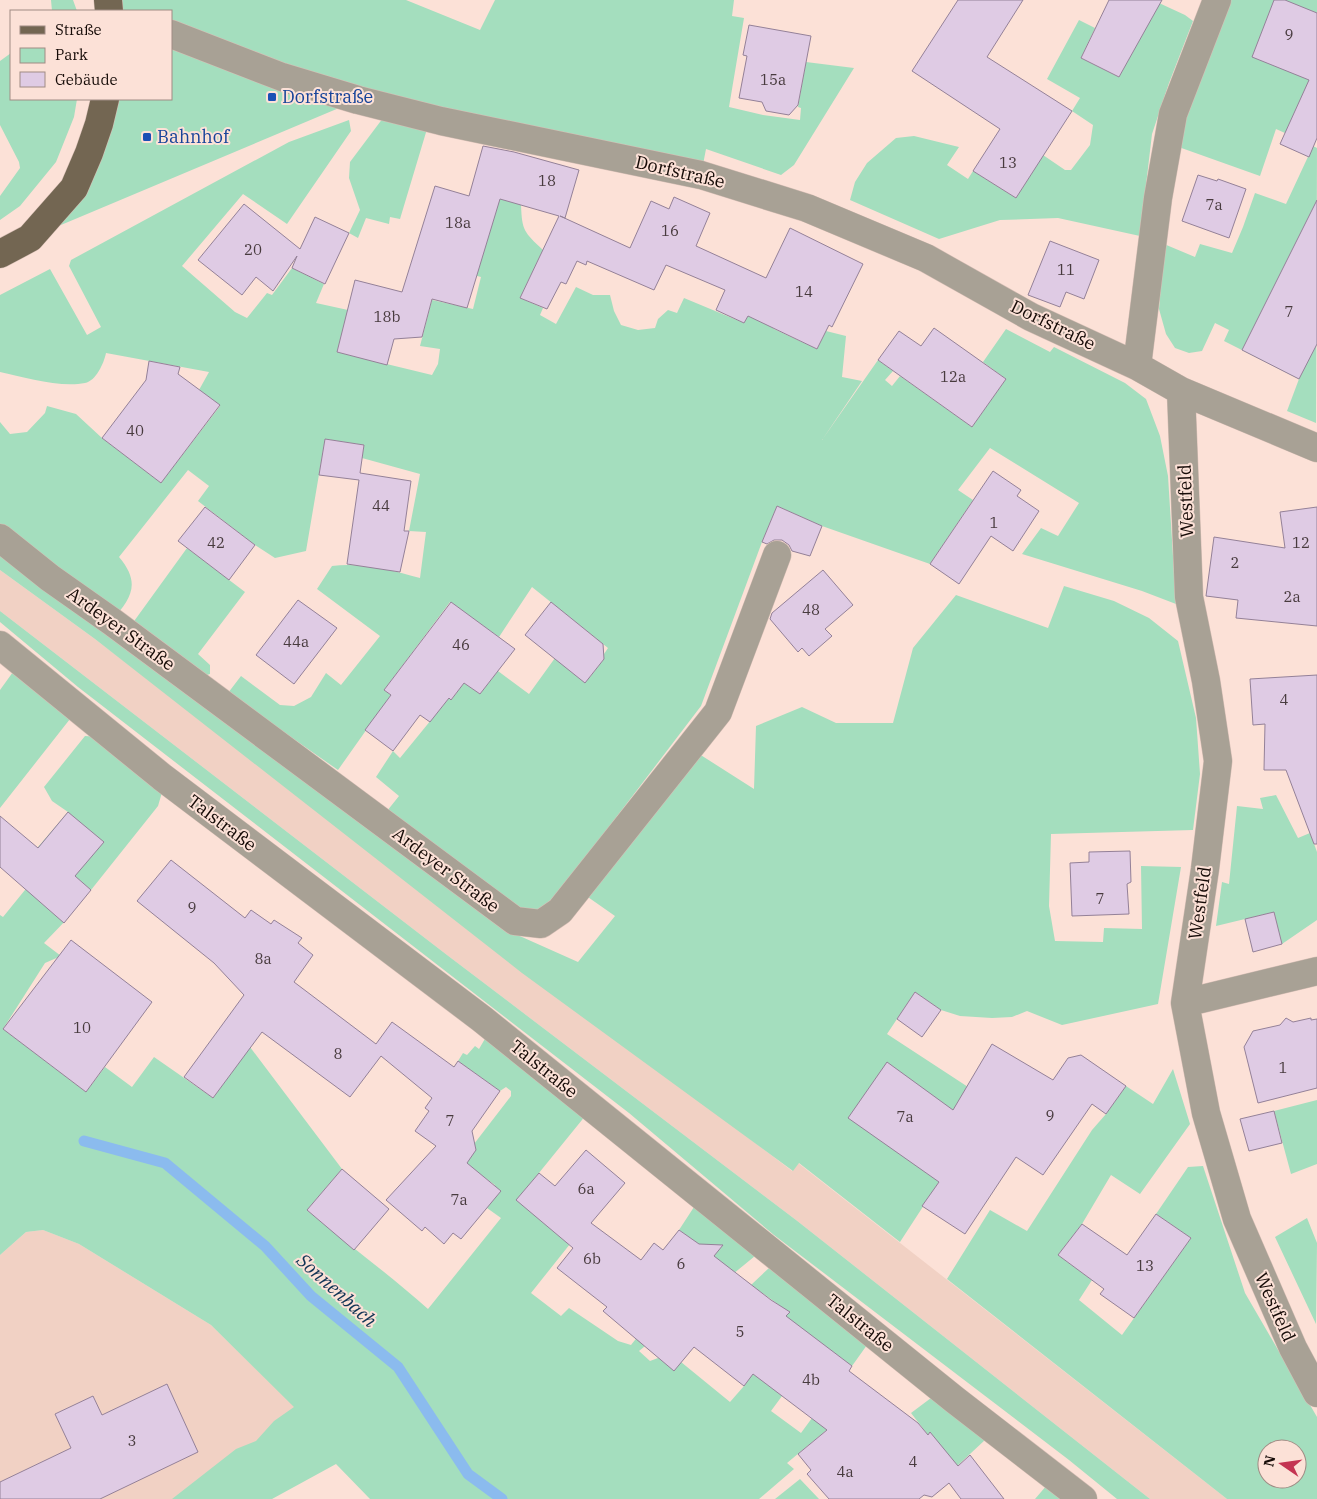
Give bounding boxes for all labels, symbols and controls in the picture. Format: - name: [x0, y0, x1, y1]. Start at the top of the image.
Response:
- legend: [10, 10, 172, 100]
- text: Straße: [55, 20, 102, 39]
- house number: 9: [1284, 25, 1294, 44]
- text: Park: [55, 45, 88, 64]
- text: Gebäude: [55, 70, 118, 89]
- house number: 15a: [760, 70, 786, 89]
- place label: Dorfstraße: [282, 85, 373, 108]
- marker: Dorfstraße: [266, 91, 278, 103]
- place label: Bahnhof: [157, 125, 231, 148]
- marker: Bahnhof: [141, 131, 153, 143]
- street label: Dorfstraße: [633, 150, 727, 193]
- house number: 13: [999, 153, 1017, 172]
- house number: 18: [538, 171, 556, 190]
- house number: 7a: [1205, 195, 1223, 214]
- house number: 18a: [445, 213, 471, 232]
- house number: 16: [661, 221, 679, 240]
- house number: 20: [244, 240, 262, 259]
- house number: 11: [1057, 260, 1075, 279]
- house number: 14: [795, 282, 813, 301]
- street label: Dorfstraße: [1007, 294, 1099, 355]
- house number: 7: [1284, 302, 1294, 321]
- house number: 18b: [374, 307, 401, 326]
- house number: 12a: [940, 367, 966, 386]
- house number: 40: [126, 421, 144, 440]
- street label: Westfeld: [1173, 464, 1198, 538]
- house number: 44: [372, 496, 390, 515]
- house number: 1: [989, 513, 999, 532]
- house number: 42: [207, 533, 225, 552]
- house number: 12: [1292, 533, 1310, 552]
- house number: 2: [1230, 553, 1240, 572]
- street label: Ardeyer Straße: [63, 582, 180, 676]
- house number: 2a: [1283, 587, 1301, 606]
- house number: 48: [802, 600, 820, 619]
- house number: 44a: [283, 632, 309, 651]
- house number: 46: [452, 635, 470, 654]
- house number: 4: [1279, 690, 1289, 709]
- street label: Talstraße: [183, 789, 261, 856]
- street label: Ardeyer Straße: [388, 822, 504, 917]
- street label: Westfeld: [1183, 865, 1216, 941]
- house number: 7: [1095, 889, 1105, 908]
- house number: 9: [187, 898, 197, 917]
- house number: 8a: [254, 949, 272, 968]
- house number: 10: [73, 1018, 91, 1037]
- street label: Talstraße: [506, 1034, 583, 1103]
- house number: 8: [333, 1044, 343, 1063]
- house number: 1: [1278, 1058, 1288, 1077]
- house number: 9: [1045, 1106, 1055, 1125]
- house number: 7a: [896, 1107, 914, 1126]
- house number: 7: [445, 1111, 455, 1130]
- house number: 6a: [577, 1179, 595, 1198]
- house number: 7a: [450, 1190, 468, 1209]
- water label: Sonnenbach: [291, 1247, 382, 1333]
- house number: 6b: [583, 1249, 601, 1268]
- house number: 6: [676, 1254, 686, 1273]
- house number: 13: [1136, 1256, 1154, 1275]
- street label: Westfeld: [1250, 1269, 1301, 1345]
- street label: Talstraße: [822, 1288, 899, 1357]
- house number: 5: [735, 1322, 745, 1341]
- house number: 4b: [802, 1370, 820, 1389]
- house number: 3: [127, 1431, 137, 1450]
- north arrow: [1257, 1439, 1307, 1489]
- house number: 4: [908, 1452, 918, 1471]
- text: N: [1259, 1454, 1279, 1468]
- house number: 4a: [836, 1462, 854, 1481]

